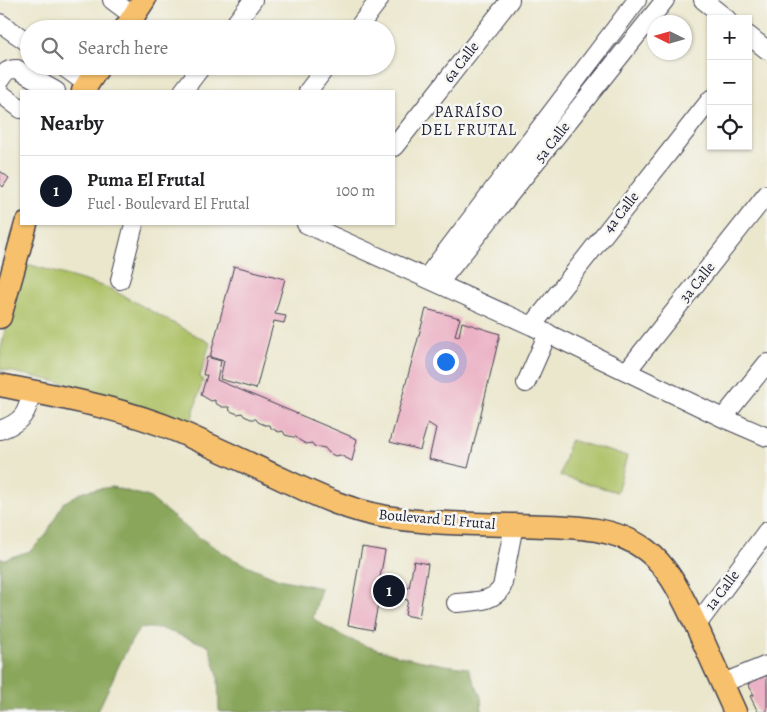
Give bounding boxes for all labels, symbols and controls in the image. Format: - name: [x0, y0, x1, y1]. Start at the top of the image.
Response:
- north arrow: [647, 15, 692, 60]
- map controls: [707, 15, 752, 150]
- button: +: [707, 15, 752, 60]
- search box: [20, 20, 395, 75]
- icon: search: [38, 34, 66, 62]
- text: Search here: [78, 35, 168, 61]
- street label: 6a Calle: [439, 37, 484, 87]
- button: −: [707, 60, 752, 105]
- district label: PARAÍSO DEL FRUTAL: [421, 101, 517, 141]
- button: locate: [707, 105, 752, 150]
- text: Nearby: [40, 109, 103, 137]
- street label: 5a Calle: [530, 117, 574, 167]
- text: Puma El Frutal: [87, 167, 205, 193]
- text: 1: [53, 180, 59, 202]
- text: 100 m: [336, 180, 375, 202]
- street label: 4a Calle: [599, 187, 644, 237]
- text: Fuel · Boulevard El Frutal: [87, 193, 249, 215]
- street label: 3a Calle: [675, 257, 720, 306]
- your location: [433, 349, 459, 375]
- street label: Boulevard El Frutal: [378, 504, 497, 534]
- street label: 1a Calle: [700, 566, 744, 614]
- pin: 1: [373, 572, 405, 610]

